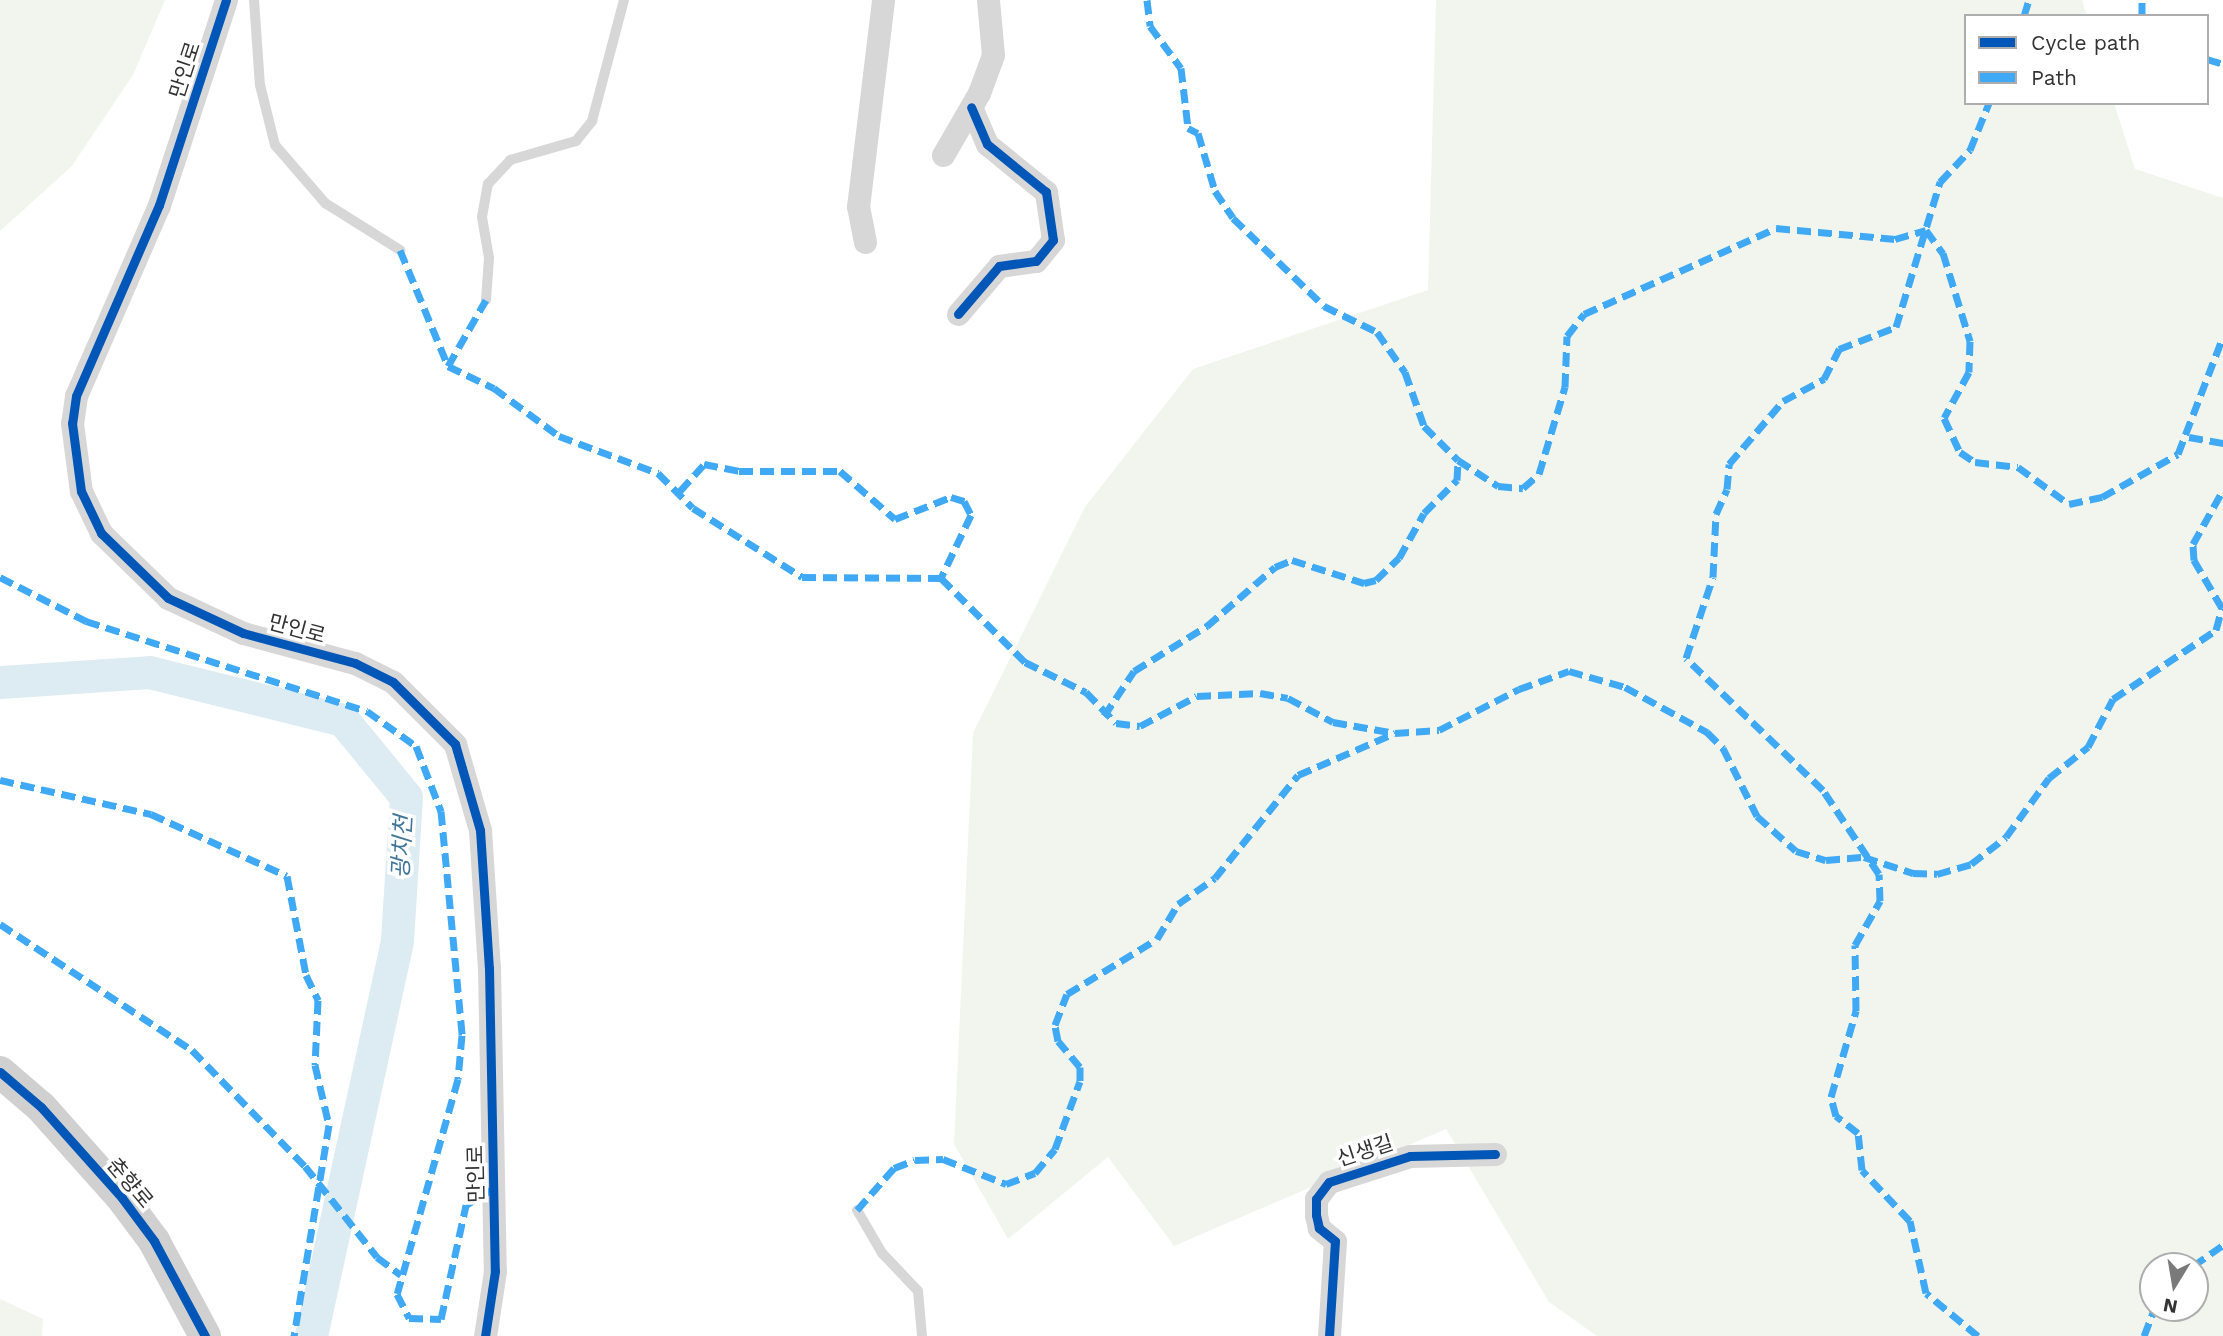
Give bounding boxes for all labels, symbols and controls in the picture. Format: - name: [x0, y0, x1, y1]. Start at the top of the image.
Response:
- legend: [1964, 14, 2209, 105]
- text: Cycle path: [2031, 30, 2140, 55]
- street label: 만인로: [164, 39, 206, 101]
- text: Path: [2031, 65, 2077, 90]
- street label: 만인로: [266, 609, 328, 649]
- water label: 광치천: [388, 815, 418, 879]
- street label: 신생길: [1334, 1130, 1396, 1172]
- street label: 만인로: [463, 1145, 489, 1203]
- street label: 춘향로: [102, 1153, 158, 1213]
- north arrow: [2139, 1252, 2209, 1322]
- text: N: [2161, 1294, 2179, 1319]

